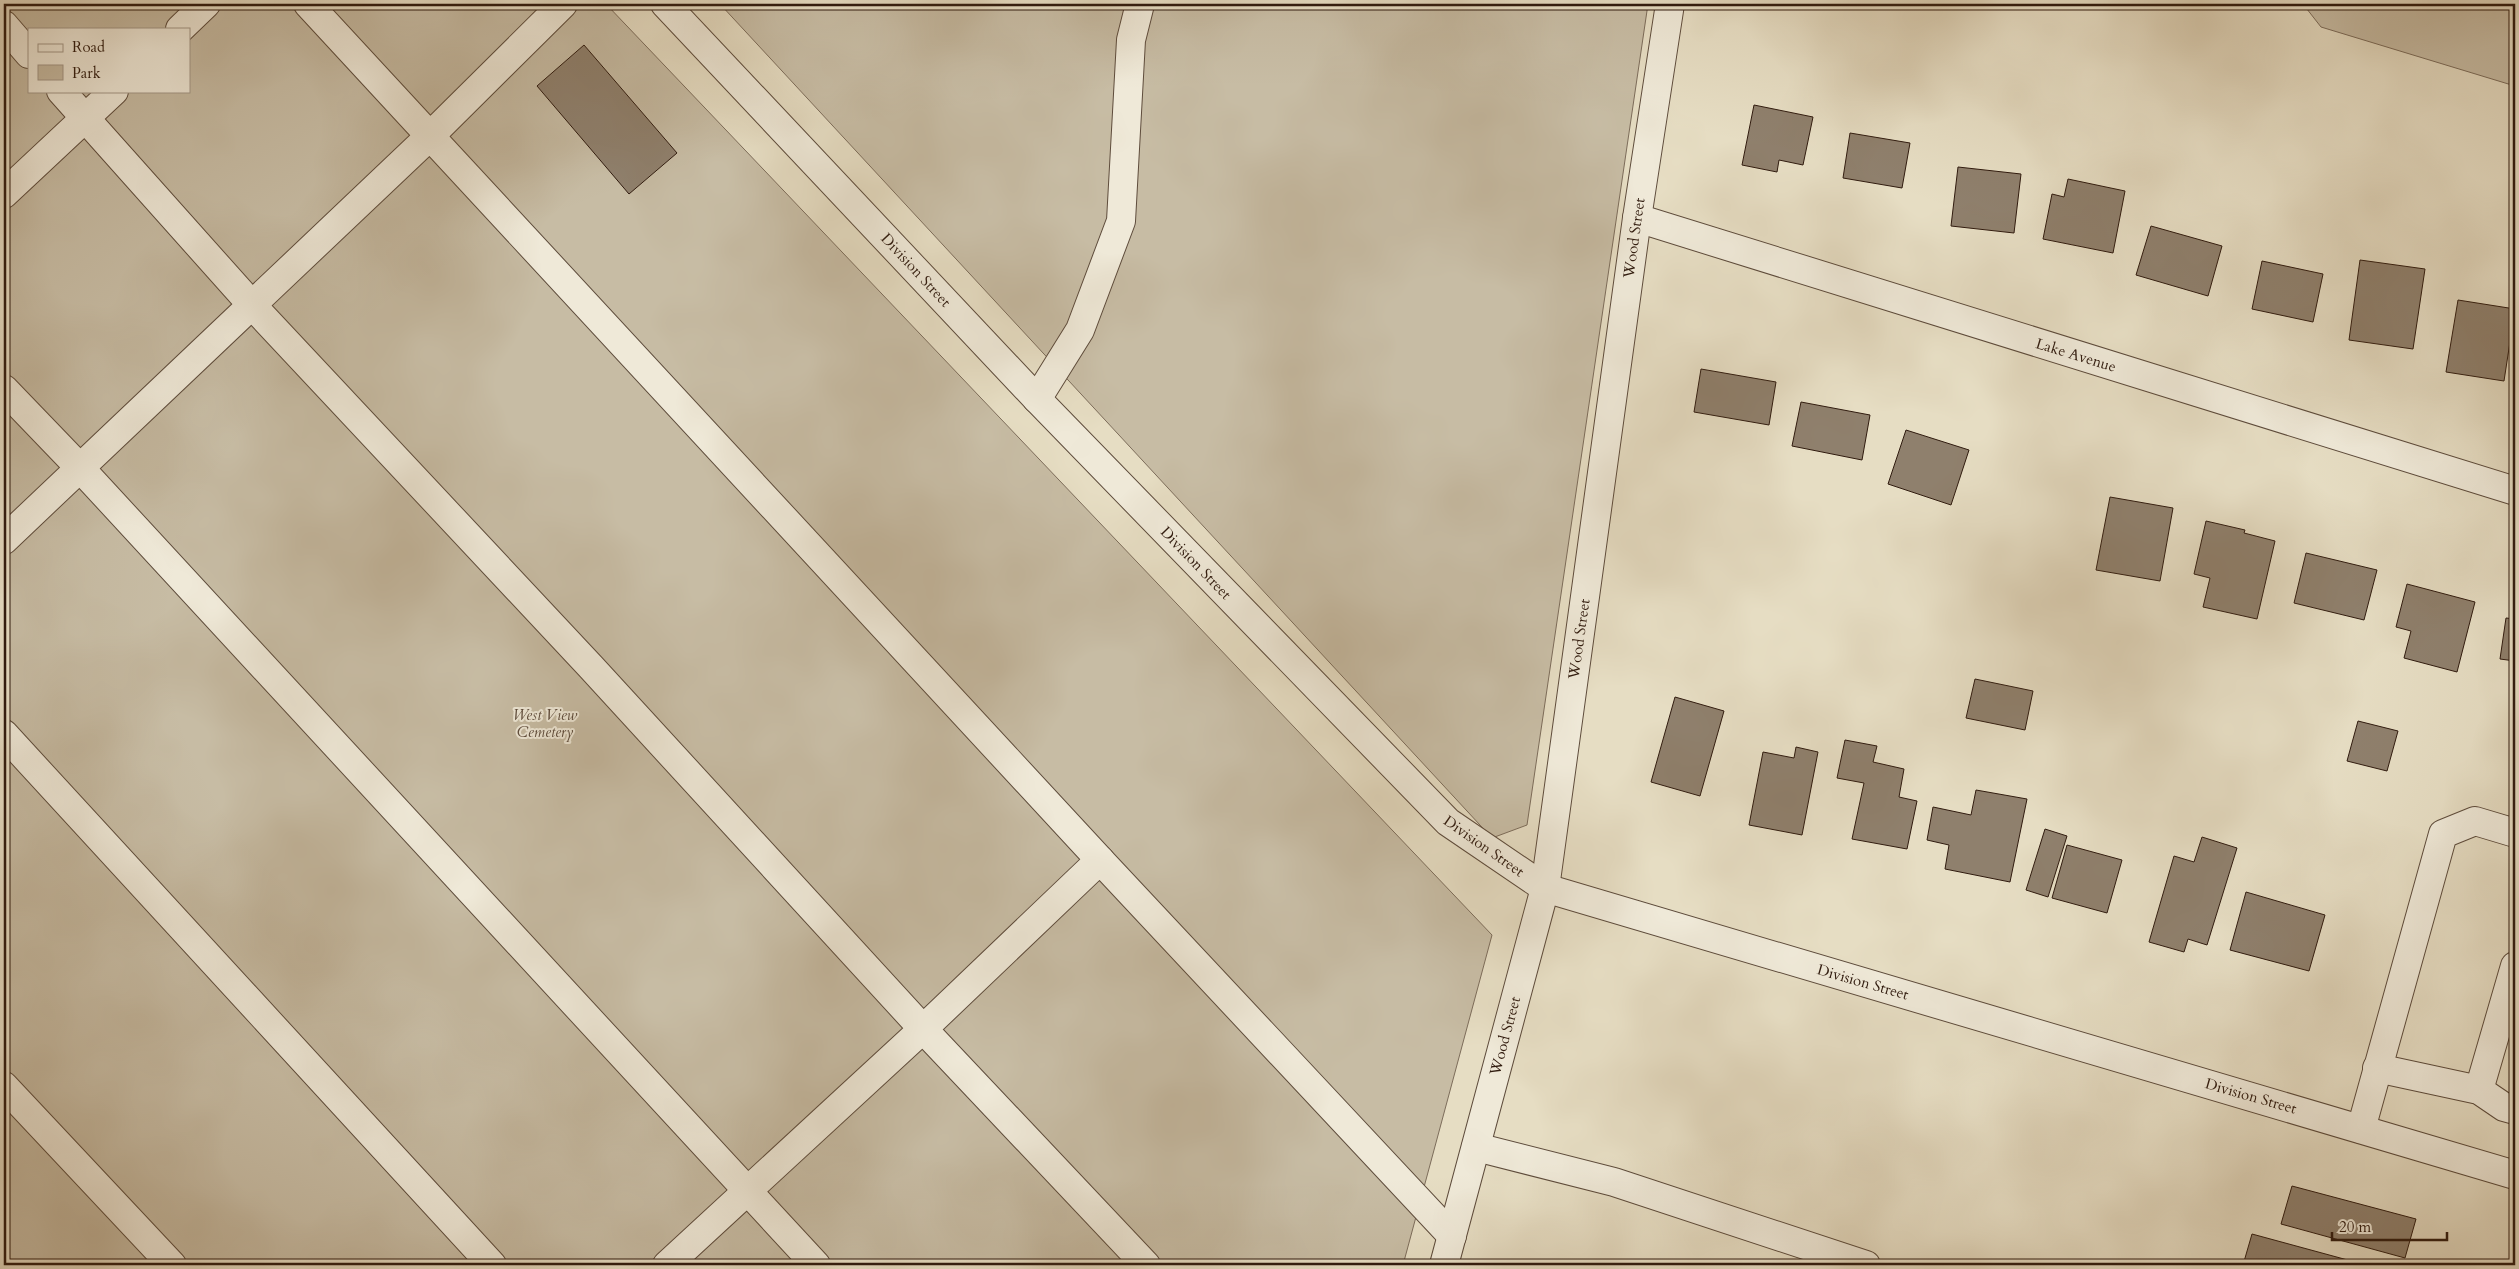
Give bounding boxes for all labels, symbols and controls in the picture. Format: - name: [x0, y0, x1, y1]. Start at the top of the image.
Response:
- legend: [28, 28, 190, 92]
- text: Road: [72, 37, 105, 57]
- text: Park: [72, 63, 101, 83]
- street label: Wood Street: [1618, 196, 1650, 280]
- street label: Division Street: [877, 229, 956, 311]
- street label: Lake Avenue: [2033, 333, 2119, 377]
- street label: Division Street: [1156, 522, 1236, 604]
- street label: Wood Street: [1563, 597, 1595, 681]
- park label: West View Cemetery: [513, 705, 578, 742]
- street label: Division Street: [1440, 811, 1529, 881]
- street label: Division Street: [1815, 959, 1911, 1005]
- street label: Wood Street: [1485, 994, 1525, 1079]
- street label: Division Street: [2203, 1073, 2299, 1119]
- scale bar: [2332, 1209, 2446, 1241]
- text: 20 m: [2339, 1217, 2371, 1237]

